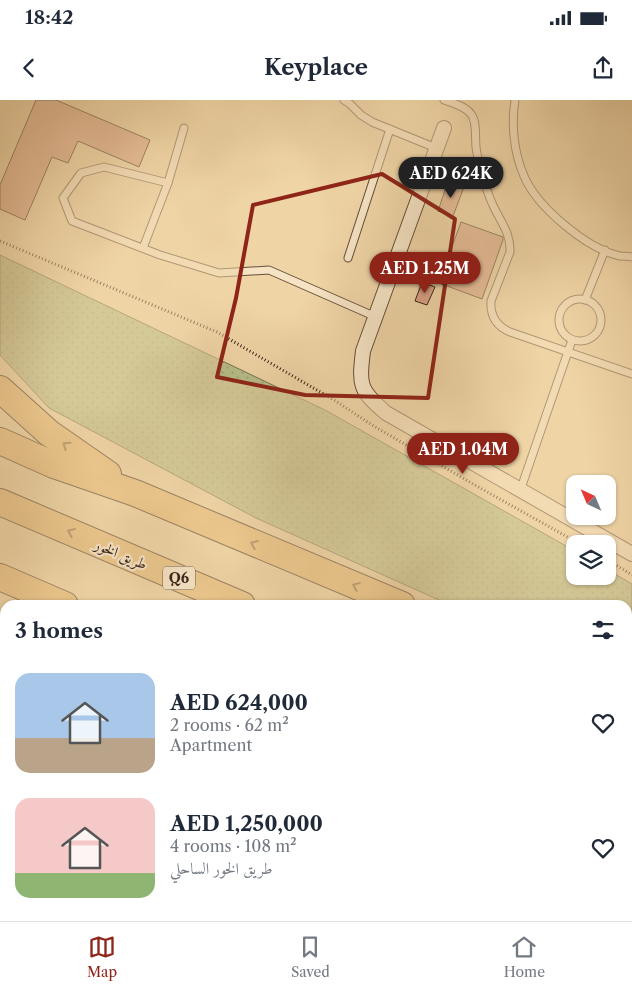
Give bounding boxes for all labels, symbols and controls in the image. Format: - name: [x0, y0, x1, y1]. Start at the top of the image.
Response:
- text: 18:42: [25, 6, 73, 29]
- icon: back: [15, 54, 43, 82]
- text: Keyplace: [264, 54, 368, 81]
- icon: share: [589, 54, 617, 82]
- pin: AED 624K: [399, 156, 503, 199]
- text: AED 624K: [409, 163, 493, 183]
- pin: AED 1.25M: [368, 252, 482, 294]
- text: AED 1.25M: [381, 258, 469, 278]
- pin: AED 1.04M: [406, 432, 520, 475]
- text: AED 1.04M: [418, 439, 508, 459]
- one-way arrow: [62, 442, 72, 451]
- north arrow: [566, 475, 616, 525]
- map controls: [566, 475, 616, 585]
- one-way arrow: [67, 528, 76, 539]
- street label: طريق الخور: [90, 534, 150, 574]
- button: layers: [566, 535, 616, 585]
- one-way arrow: [250, 539, 259, 550]
- road number: Q6: [163, 566, 195, 589]
- one-way arrow: [353, 582, 361, 592]
- icon: filters: [589, 616, 617, 644]
- text: 3 homes: [15, 618, 103, 643]
- text: AED 624,000: [170, 690, 308, 715]
- icon: home: [55, 693, 115, 753]
- icon: heart: [589, 709, 617, 737]
- text: 2 rooms · 62 m²: [170, 715, 289, 735]
- text: Apartment: [170, 735, 252, 755]
- text: AED 1,250,000: [170, 811, 323, 836]
- icon: home: [55, 818, 115, 878]
- icon: heart: [589, 834, 617, 862]
- text: 4 rooms · 108 m²: [170, 836, 297, 856]
- text: طريق الخور الساحلي: [170, 858, 273, 878]
- tab: Map: [87, 933, 117, 981]
- tab: Saved: [291, 933, 330, 981]
- tab: Home: [504, 933, 545, 981]

